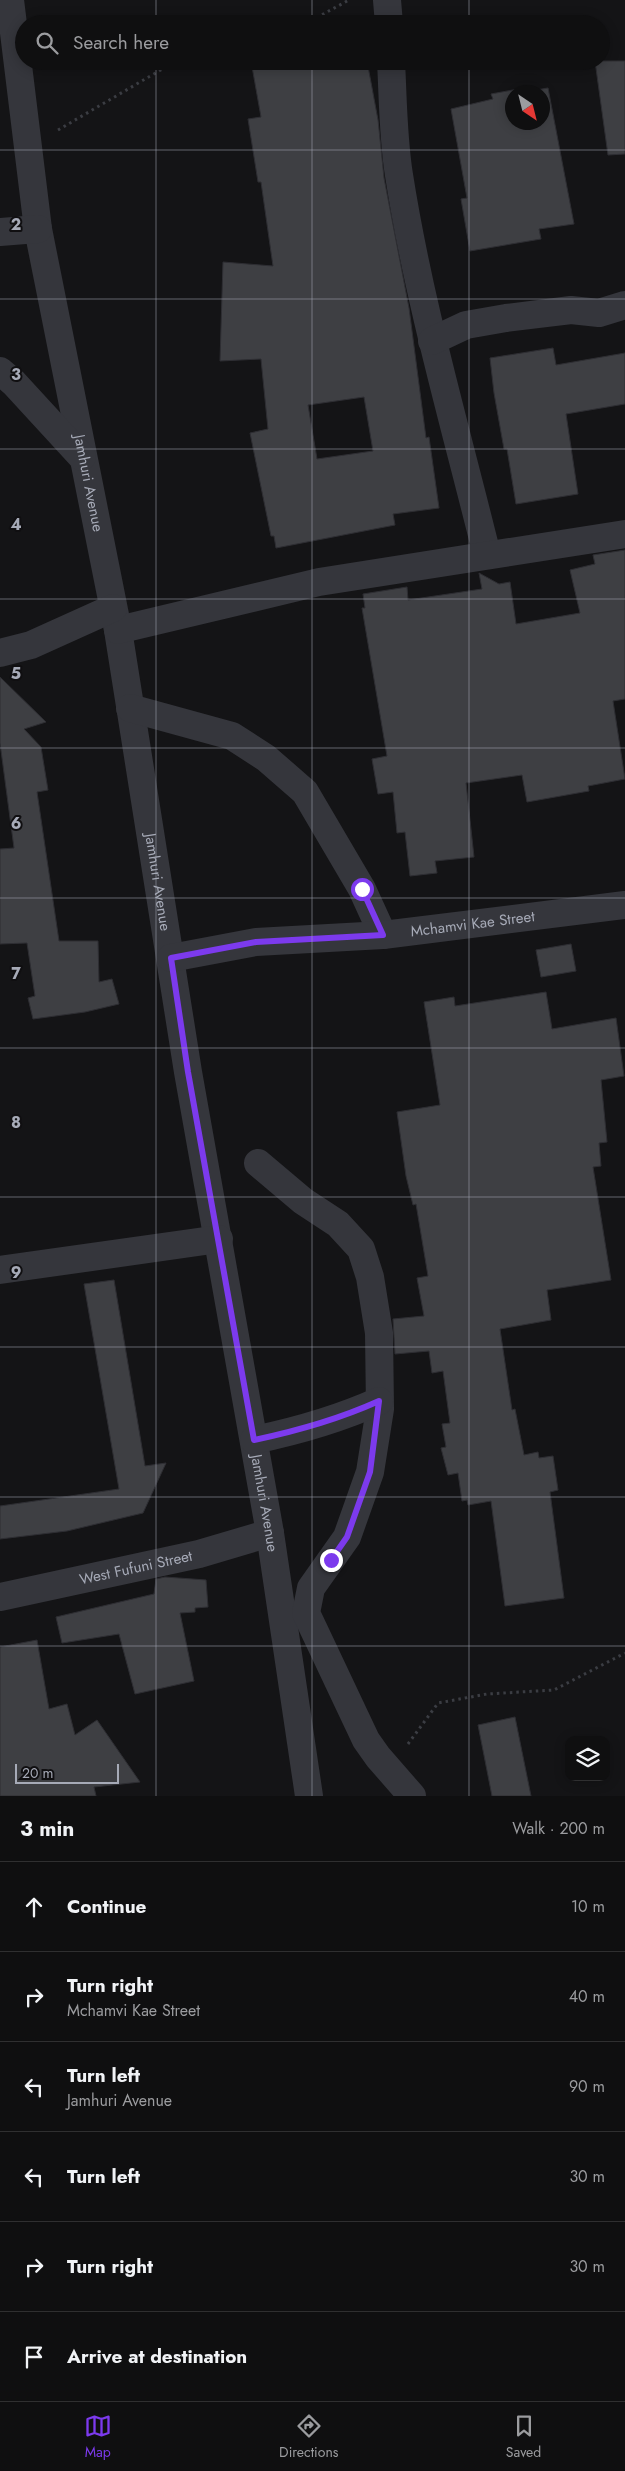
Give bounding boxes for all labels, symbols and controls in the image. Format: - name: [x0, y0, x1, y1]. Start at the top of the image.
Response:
- search box: [15, 15, 610, 70]
- icon: search: [33, 29, 61, 57]
- text: Search here: [73, 29, 169, 56]
- north arrow: [505, 85, 550, 130]
- text: 2: [11, 213, 21, 236]
- text: 3: [11, 363, 21, 386]
- street label: Jamhuri Avenue: [68, 431, 109, 534]
- text: 4: [10, 513, 22, 536]
- text: 5: [11, 662, 21, 685]
- text: 6: [11, 812, 21, 835]
- street label: Jamhuri Avenue: [139, 830, 177, 933]
- route start: [351, 878, 374, 901]
- street label: Mchamvi Kae Street: [409, 905, 536, 942]
- text: 7: [11, 962, 21, 985]
- text: 8: [11, 1111, 21, 1134]
- text: 9: [11, 1261, 21, 1284]
- street label: Jamhuri Avenue: [245, 1451, 284, 1554]
- street label: West Fufuni Street: [77, 1545, 195, 1591]
- route end: [320, 1549, 343, 1572]
- map controls: [565, 1736, 610, 1781]
- button: layers: [565, 1736, 610, 1781]
- scale bar: [15, 1761, 119, 1784]
- text: 20 m: [22, 1763, 54, 1783]
- text: 3 min: [20, 1814, 74, 1844]
- text: Walk · 200 m: [512, 1817, 605, 1840]
- icon: ahead: [20, 1893, 48, 1921]
- text: Continue: [67, 1893, 146, 1920]
- text: 10 m: [571, 1895, 605, 1918]
- text: Turn right: [67, 1972, 153, 1999]
- icon: right: [20, 1983, 48, 2011]
- text: 40 m: [569, 1985, 605, 2008]
- text: Mchamvi Kae Street: [67, 1999, 200, 2022]
- text: Turn left: [67, 2062, 140, 2089]
- icon: left: [20, 2073, 48, 2101]
- text: 90 m: [569, 2075, 605, 2098]
- text: Jamhuri Avenue: [67, 2089, 172, 2112]
- icon: left: [20, 2163, 48, 2191]
- text: Turn left: [67, 2163, 140, 2190]
- text: 30 m: [569, 2165, 605, 2188]
- icon: right: [20, 2253, 48, 2281]
- text: Turn right: [67, 2253, 153, 2280]
- text: 30 m: [569, 2255, 605, 2278]
- icon: arrive: [20, 2343, 48, 2371]
- text: Arrive at destination: [67, 2343, 247, 2370]
- tab: Map: [84, 2412, 112, 2462]
- tab: Directions: [279, 2412, 338, 2462]
- tab: Saved: [506, 2412, 541, 2462]

